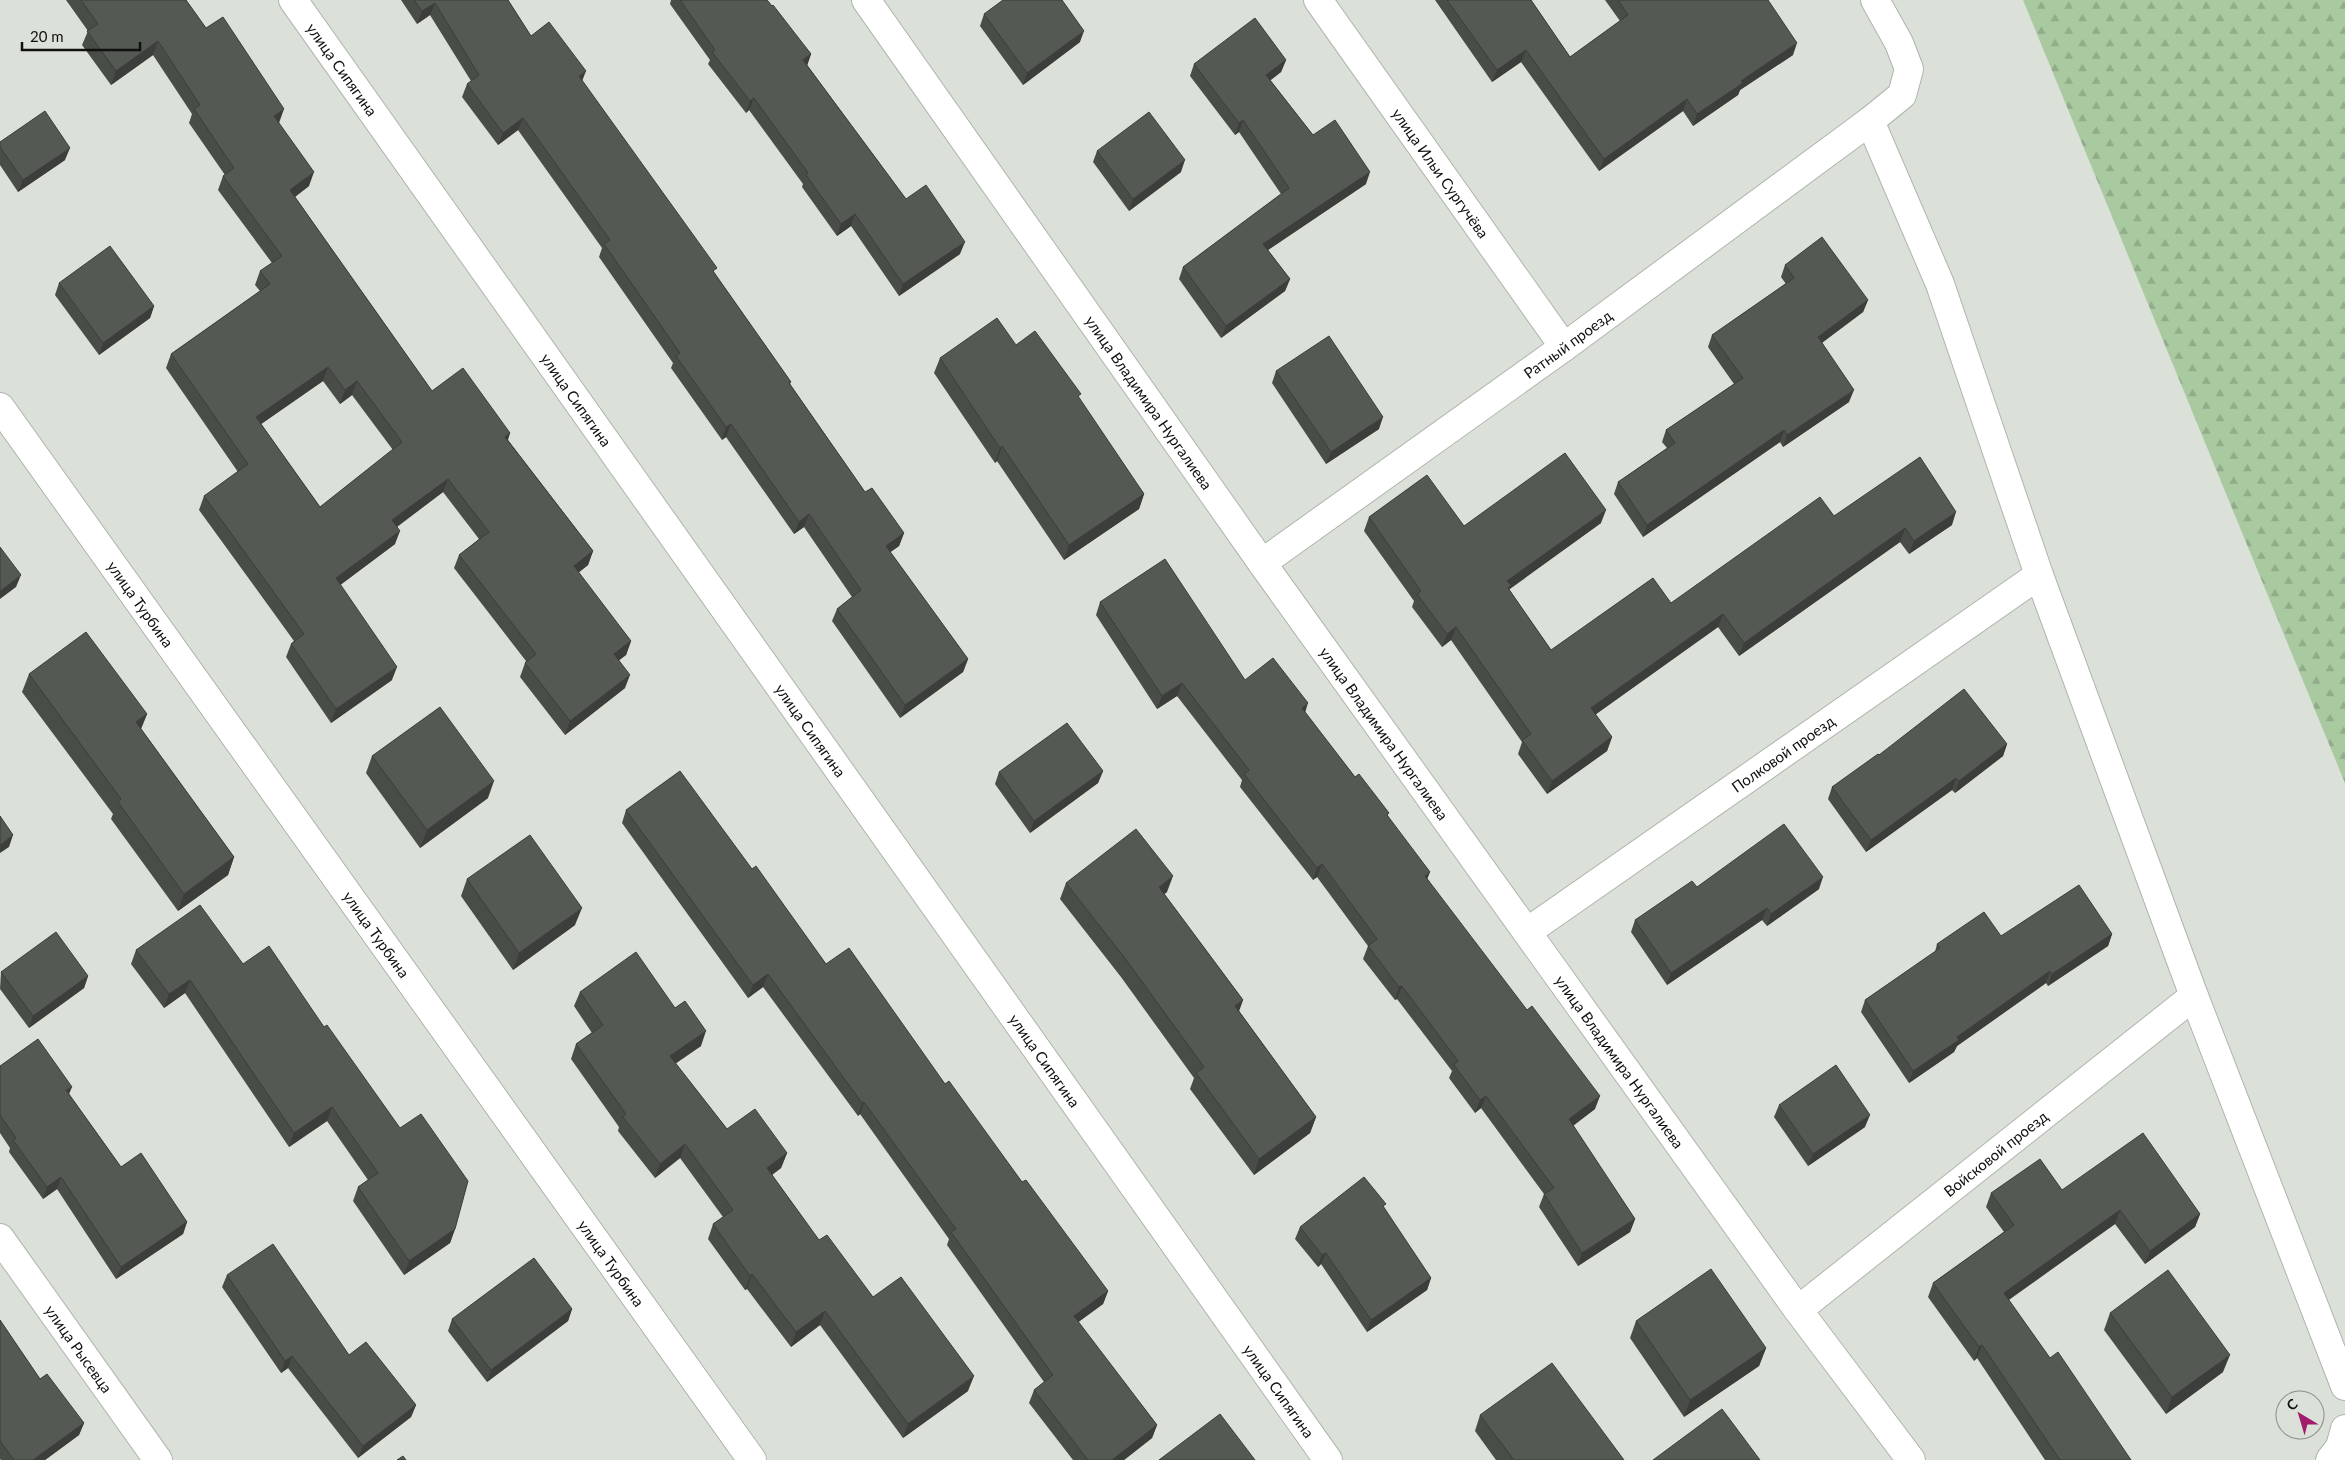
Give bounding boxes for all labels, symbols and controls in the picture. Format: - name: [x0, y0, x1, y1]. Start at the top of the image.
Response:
- street label: улица Сипягина: [303, 19, 381, 119]
- scale bar: [22, 20, 140, 52]
- text: 20 m: [30, 27, 64, 45]
- street label: улица Ильи Сургучёва: [1388, 104, 1493, 241]
- street label: Ратный проезд: [1520, 306, 1615, 382]
- street label: улица Владимира Нургалиева: [1082, 312, 1216, 493]
- street label: улица Сипягина: [537, 350, 616, 450]
- street label: улица Турбина: [104, 557, 178, 651]
- street label: улица Владимира Нургалиева: [1316, 643, 1452, 823]
- street label: улица Сипягина: [771, 680, 850, 780]
- street label: Полковой проезд: [1728, 711, 1838, 796]
- street label: улица Турбина: [340, 888, 414, 981]
- street label: улица Владимира Нургалиева: [1552, 972, 1688, 1152]
- street label: улица Сипягина: [1006, 1010, 1084, 1111]
- street label: Войсковой проезд: [1940, 1107, 2051, 1200]
- street label: улица Турбина: [574, 1216, 648, 1310]
- street label: улица Рысевца: [42, 1301, 116, 1396]
- street label: улица Сипягина: [1240, 1341, 1318, 1441]
- north arrow: [2275, 1390, 2325, 1440]
- text: С: [2283, 1394, 2301, 1414]

